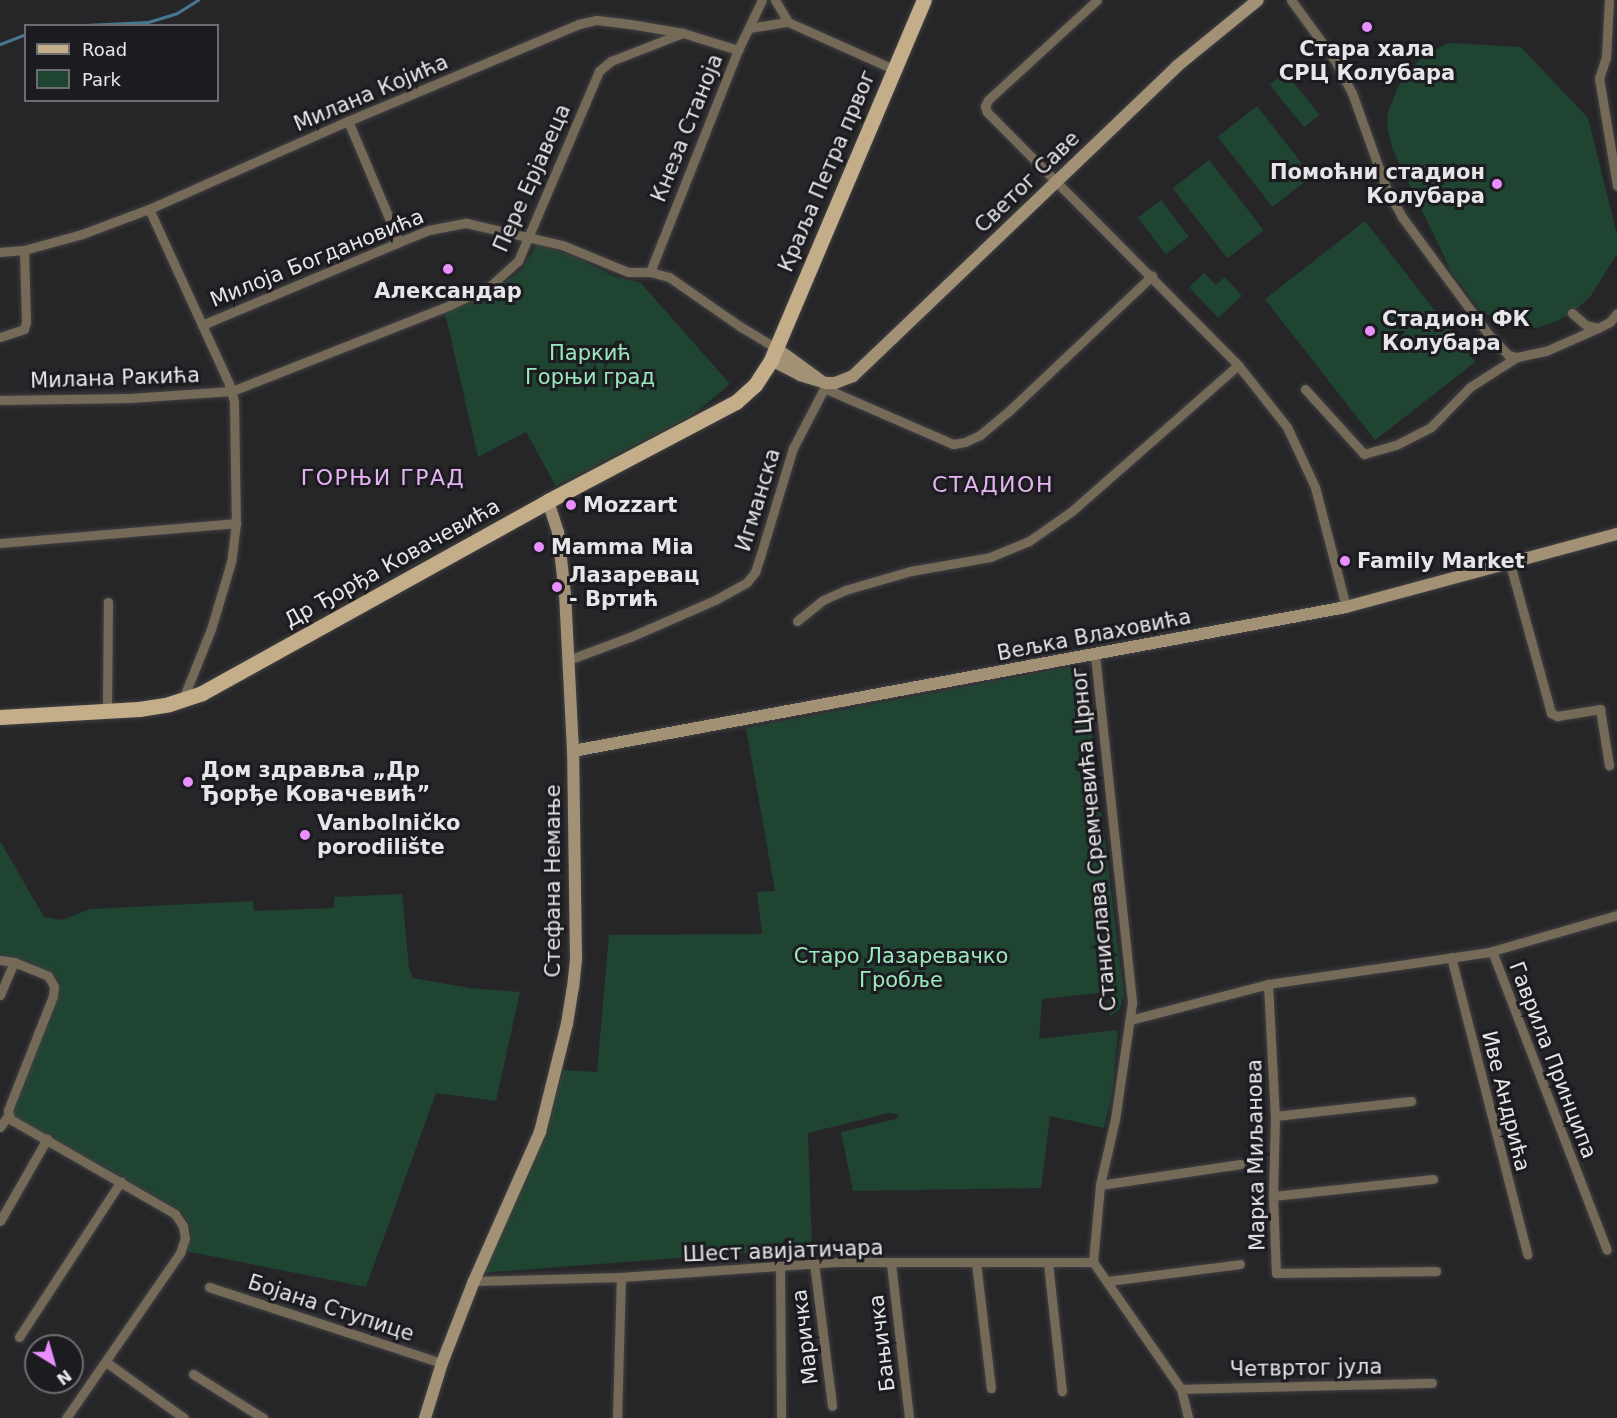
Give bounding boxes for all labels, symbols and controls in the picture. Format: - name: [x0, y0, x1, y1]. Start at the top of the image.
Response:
- marker: Стара хала СРЦ Колубара: [1360, 20, 1374, 34]
- legend: [24, 24, 219, 102]
- place label: Стара хала СРЦ Колубара: [1279, 36, 1455, 86]
- text: Road: [82, 39, 127, 60]
- street label: Милана Којића: [290, 49, 452, 137]
- street label: Кнеза Станоја: [646, 50, 728, 206]
- street label: Краља Петра првог: [773, 66, 881, 276]
- text: Park: [82, 69, 121, 90]
- street label: Пере Ерјавеца: [488, 100, 576, 256]
- street label: Светог Саве: [969, 126, 1085, 238]
- place label: Помоћни стадион Колубара: [1270, 159, 1485, 209]
- marker: Помоћни стадион Колубара: [1490, 177, 1504, 191]
- street label: Милоја Богдановића: [206, 204, 428, 312]
- marker: Александар: [441, 262, 455, 276]
- place label: Александар: [374, 278, 522, 304]
- place label: Стадион ФК Колубара: [1382, 306, 1530, 356]
- marker: Стадион ФК Колубара: [1363, 324, 1377, 338]
- park label: Паркић Горњи град: [525, 340, 655, 390]
- street label: Милана Ракића: [30, 362, 200, 394]
- street label: Игманска: [730, 445, 786, 555]
- district label: ГОРЊИ ГРАД: [301, 465, 465, 491]
- district label: СТАДИОН: [932, 472, 1054, 498]
- place label: Mozzart: [583, 492, 677, 518]
- street label: Др Ђорђа Ковачевића: [280, 493, 504, 633]
- marker: Mozzart: [564, 498, 578, 512]
- place label: Mamma Mia: [551, 534, 694, 560]
- marker: Mamma Mia: [532, 540, 546, 554]
- place label: Family Market: [1357, 548, 1525, 574]
- marker: Family Market: [1338, 554, 1352, 568]
- place label: Лазаревац - Вртић: [569, 562, 699, 612]
- marker: Лазаревац - Вртић: [550, 580, 564, 594]
- street label: Вељка Влаховића: [995, 604, 1193, 666]
- street label: Станислава Сремчевића Црног: [1066, 666, 1122, 1012]
- place label: Дом здравља „Др Ђорђе Ковачевић”: [201, 757, 430, 807]
- marker: Дом здравља „Др Ђорђе Ковачевић”: [179, 773, 197, 791]
- street label: Стефана Немање: [540, 784, 566, 978]
- place label: Vanbolničko porodilište: [317, 810, 460, 860]
- marker: Vanbolničko porodilište: [298, 828, 312, 842]
- park label: Старо Лазаревачко Гробље: [794, 943, 1008, 993]
- street label: Гаврила Принципа: [1504, 958, 1602, 1162]
- street label: Иве Андрића: [1476, 1028, 1536, 1174]
- street label: Марка Миљанова: [1242, 1059, 1270, 1251]
- street label: Шест авијатичара: [682, 1235, 884, 1267]
- street label: Бојана Ступице: [245, 1269, 417, 1347]
- street label: Маричка: [787, 1288, 823, 1386]
- street label: Бањичка: [864, 1293, 900, 1393]
- north arrow: [24, 1334, 84, 1394]
- street label: Четвртог јула: [1229, 1354, 1383, 1382]
- text: N: [53, 1366, 75, 1389]

